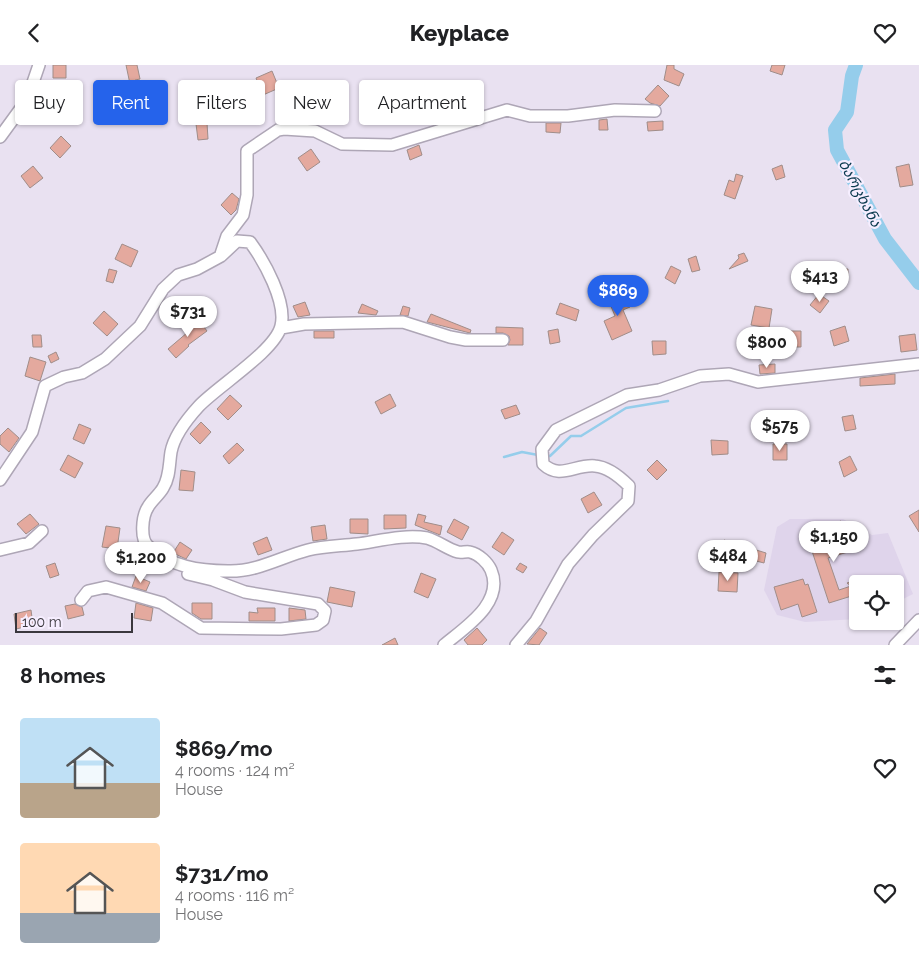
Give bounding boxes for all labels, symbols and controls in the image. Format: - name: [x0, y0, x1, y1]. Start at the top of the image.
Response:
- icon: back: [20, 19, 48, 47]
- icon: heart: [871, 19, 899, 47]
- text: Keyplace: [410, 20, 509, 46]
- chip: Buy: [15, 80, 83, 125]
- chip: Rent: [93, 80, 168, 125]
- chip: Filters: [178, 80, 265, 125]
- chip: New: [275, 80, 349, 125]
- chip: Apartment: [359, 80, 484, 125]
- water label: ბარცხანა: [835, 156, 886, 230]
- pin: $413: [790, 261, 850, 303]
- text: $413: [802, 267, 838, 286]
- pin: $869: [588, 275, 648, 317]
- text: $869: [599, 281, 637, 300]
- pin: $731: [158, 295, 218, 338]
- text: $731: [170, 302, 206, 321]
- pin: $800: [737, 327, 797, 369]
- text: $800: [747, 333, 787, 352]
- pin: $575: [750, 409, 810, 452]
- text: $575: [762, 416, 798, 435]
- pin: $1,150: [793, 521, 875, 563]
- text: $1,150: [810, 527, 858, 546]
- pin: $484: [698, 539, 758, 582]
- pin: $1,200: [100, 541, 182, 584]
- text: $484: [709, 546, 747, 565]
- text: $1,200: [116, 548, 166, 567]
- map controls: [849, 575, 904, 630]
- button: locate: [849, 575, 904, 630]
- scale bar: [15, 610, 132, 633]
- text: 100 m: [22, 614, 62, 630]
- icon: filters: [871, 661, 899, 689]
- text: 8 homes: [20, 663, 106, 688]
- text: $869/mo: [175, 736, 272, 761]
- icon: home: [60, 738, 120, 798]
- icon: heart: [871, 754, 899, 782]
- text: 4 rooms · 124 m²: [175, 761, 295, 780]
- text: House: [175, 780, 223, 799]
- text: $731/mo: [175, 861, 268, 886]
- icon: home: [60, 863, 120, 923]
- icon: heart: [871, 879, 899, 907]
- text: 4 rooms · 116 m²: [175, 886, 294, 905]
- text: House: [175, 905, 223, 924]

